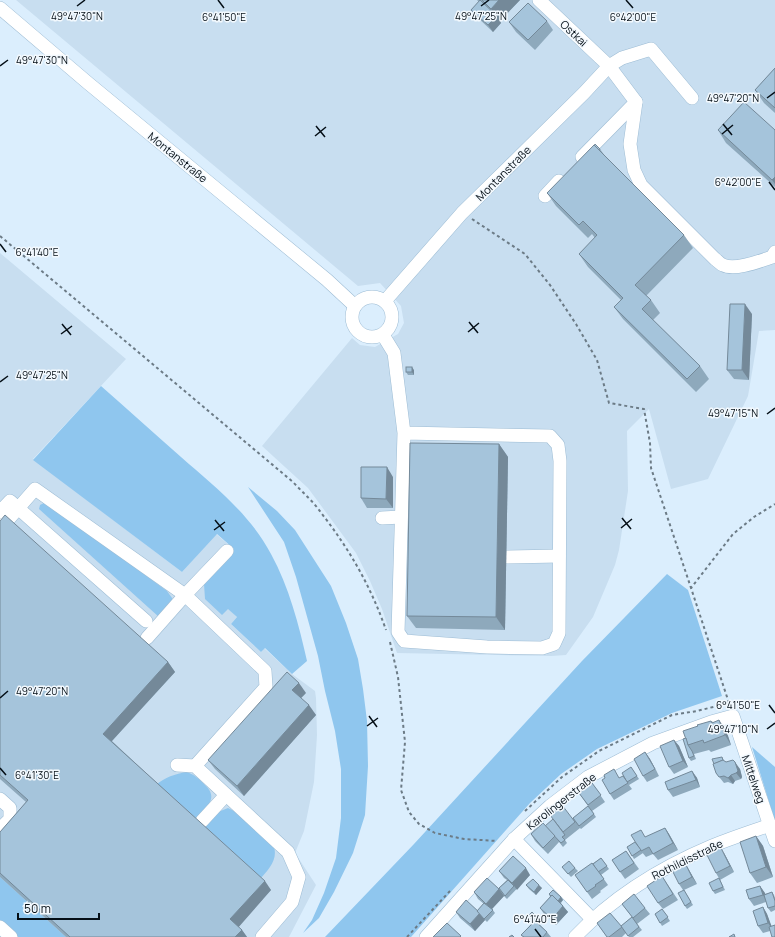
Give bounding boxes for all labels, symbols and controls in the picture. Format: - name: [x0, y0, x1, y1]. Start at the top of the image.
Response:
- text: 49°47'30"N: [51, 9, 103, 23]
- text: 49°47'25"N: [455, 9, 507, 23]
- text: 6°41'50"E: [202, 10, 246, 24]
- text: 6°42'00"E: [610, 10, 656, 24]
- street label: Ostkai: [557, 17, 591, 49]
- text: 49°47'30"N: [16, 53, 68, 67]
- text: 49°47'20"N: [707, 91, 759, 105]
- street label: Montanstraße: [145, 128, 211, 186]
- street label: Montanstraße: [472, 142, 534, 204]
- text: 6°42'00"E: [715, 175, 761, 189]
- text: 6°41'40"E: [15, 245, 59, 259]
- text: 49°47'25"N: [16, 368, 68, 382]
- text: 49°47'15"N: [708, 406, 758, 420]
- text: 49°47'20"N: [16, 684, 68, 698]
- text: 6°41'50"E: [716, 698, 760, 712]
- text: 49°47'10"N: [708, 722, 758, 736]
- street label: Mittelweg: [739, 753, 769, 805]
- text: 6°41'30"E: [15, 768, 59, 782]
- street label: Karolingerstraße: [523, 769, 599, 833]
- street label: Rothildisstraße: [649, 835, 726, 883]
- scale bar: [18, 895, 99, 921]
- text: 50 m: [24, 900, 51, 917]
- text: 6°41'40"E: [513, 912, 557, 926]

